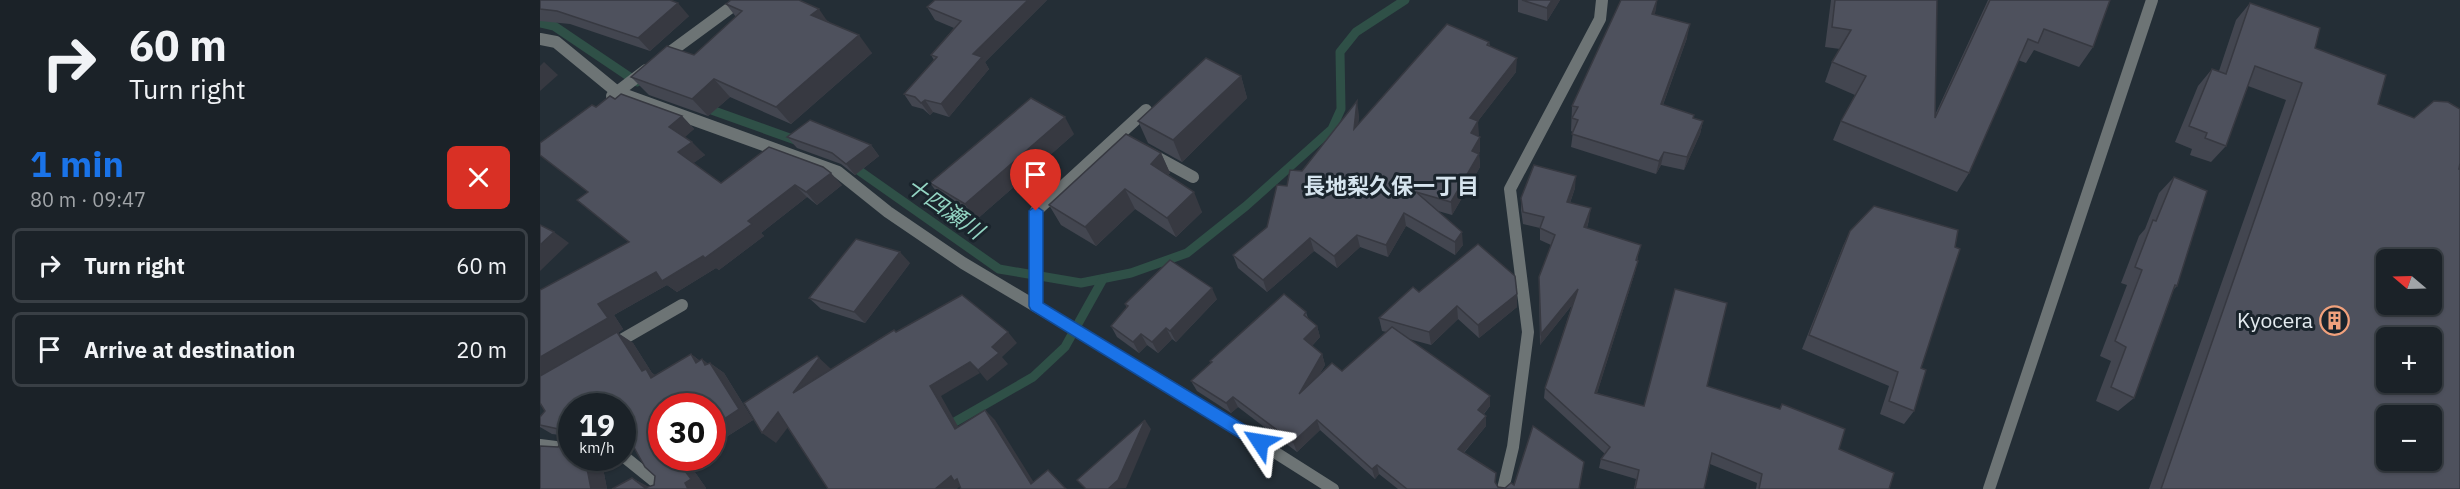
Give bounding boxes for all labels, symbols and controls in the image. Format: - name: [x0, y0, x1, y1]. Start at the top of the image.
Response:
- text: 60 m: [129, 18, 227, 73]
- icon: right: [30, 24, 108, 102]
- text: Turn right: [129, 71, 246, 106]
- text: 1 min: [30, 140, 124, 187]
- button: close: [447, 146, 510, 209]
- pin: [1010, 149, 1061, 211]
- icon: arrive: [1019, 158, 1052, 191]
- water label: 十四瀬川: [901, 170, 991, 246]
- district label: 長地梨久保一丁目: [1303, 171, 1479, 200]
- text: 80 m · 09:47: [30, 186, 146, 213]
- icon: right: [33, 249, 66, 282]
- north arrow: [2376, 249, 2442, 315]
- map controls: [2376, 249, 2442, 471]
- text: Turn right: [84, 251, 185, 280]
- text: 60 m: [456, 251, 507, 280]
- building icon: Kyocera: [2318, 305, 2350, 337]
- place label: Kyocera: [2237, 306, 2313, 334]
- button: +: [2376, 327, 2442, 393]
- icon: arrive: [33, 333, 66, 366]
- text: Arrive at destination: [84, 335, 295, 364]
- text: 20 m: [456, 335, 507, 364]
- speed limit sign: 30: [648, 393, 726, 471]
- text: 19: [579, 405, 615, 444]
- button: −: [2376, 405, 2442, 471]
- position arrow: [1228, 410, 1292, 474]
- text: km/h: [579, 438, 615, 457]

